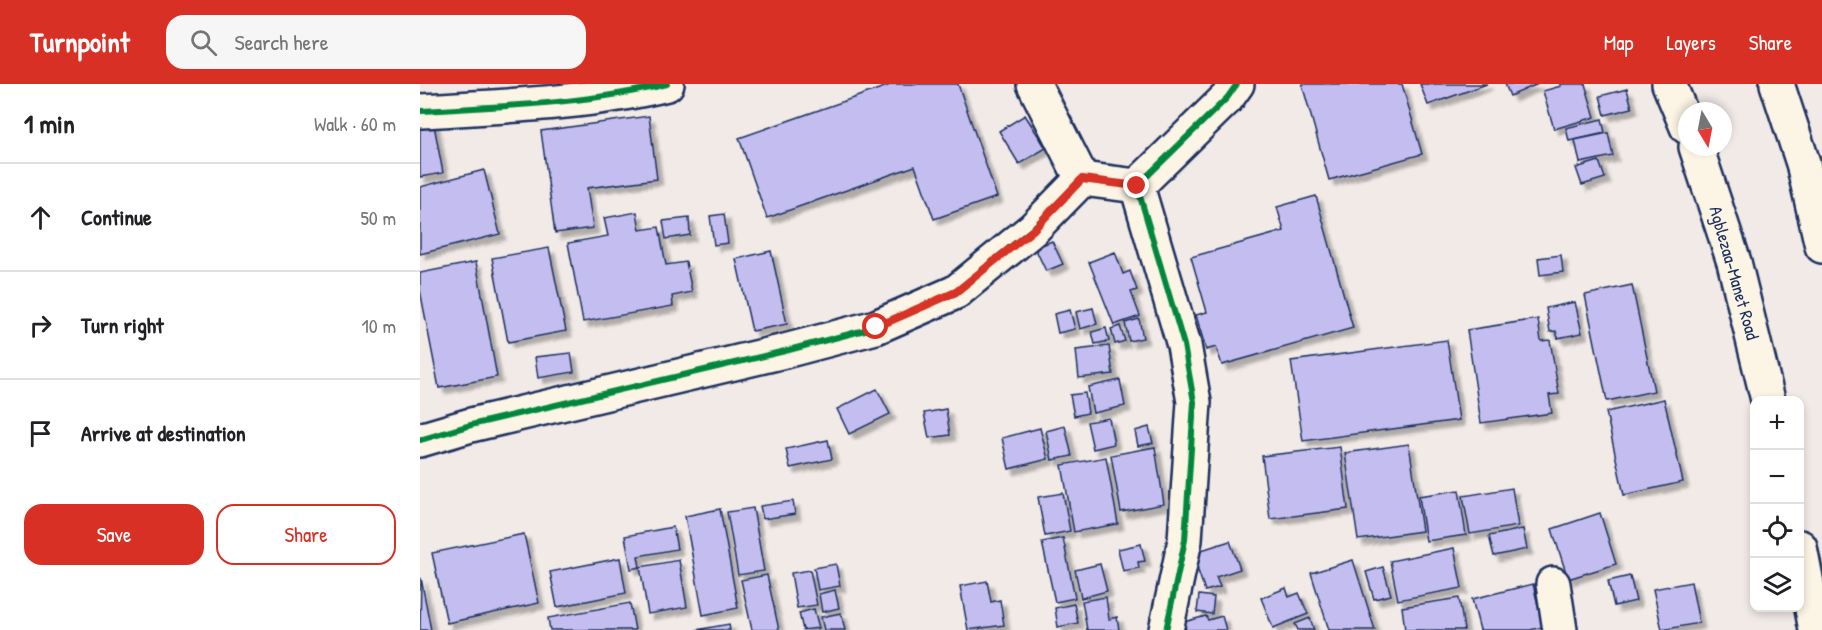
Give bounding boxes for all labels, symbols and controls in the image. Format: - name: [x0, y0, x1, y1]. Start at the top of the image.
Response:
- search box: [166, 15, 586, 69]
- text: Turnpoint: [30, 23, 130, 61]
- icon: search: [187, 26, 220, 59]
- text: Search here: [235, 27, 329, 57]
- text: Map: [1604, 28, 1633, 57]
- text: Layers: [1666, 28, 1716, 57]
- text: Share: [1749, 28, 1792, 57]
- north arrow: [1678, 102, 1732, 156]
- text: 1 min: [24, 106, 75, 141]
- text: Walk · 60 m: [314, 110, 396, 137]
- route end: [1123, 172, 1149, 198]
- icon: ahead: [24, 201, 57, 234]
- text: Continue: [81, 202, 152, 232]
- street label: Agblezaa-Manet Road: [1703, 203, 1766, 343]
- text: 50 m: [360, 204, 396, 231]
- icon: right: [24, 309, 57, 342]
- text: Turn right: [81, 310, 164, 340]
- text: 10 m: [362, 312, 396, 339]
- route start: [862, 313, 888, 339]
- map controls: [1750, 396, 1804, 612]
- button: +: [1750, 396, 1804, 450]
- icon: arrive: [24, 417, 57, 450]
- text: Arrive at destination: [81, 418, 246, 448]
- button: −: [1750, 450, 1804, 504]
- button: Save: [24, 504, 204, 565]
- button: Share: [216, 504, 396, 565]
- button: locate: [1750, 504, 1804, 558]
- button: layers: [1750, 558, 1804, 612]

